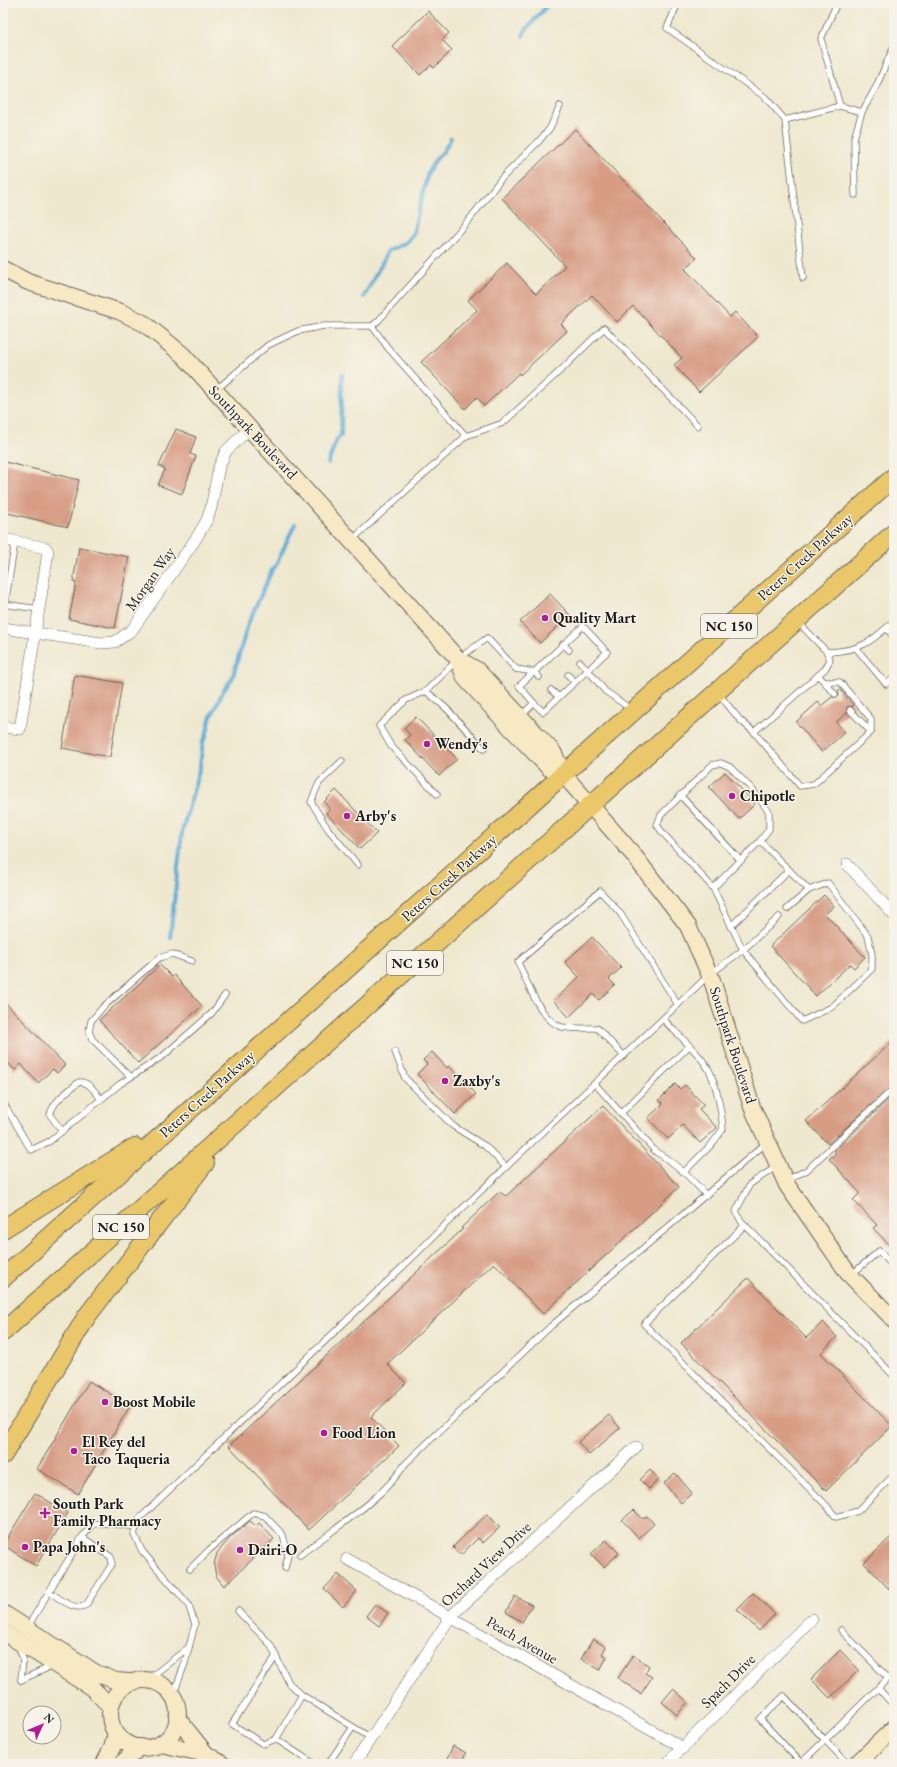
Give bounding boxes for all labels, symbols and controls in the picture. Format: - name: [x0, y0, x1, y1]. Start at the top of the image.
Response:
- street label: Southpark Boulevard: [205, 381, 302, 483]
- street label: Peters Creek Parkway: [753, 508, 857, 605]
- street label: Morgan Way: [121, 543, 179, 614]
- place label: Quality Mart: [553, 608, 637, 627]
- marker: Quality Mart: [540, 613, 550, 623]
- road number: NC 150: [701, 614, 757, 638]
- place label: Wendy's: [435, 734, 488, 753]
- marker: Wendy's: [422, 739, 432, 749]
- place label: Chipotle: [740, 786, 795, 805]
- marker: Chipotle: [727, 791, 737, 801]
- place label: Arby's: [354, 806, 396, 825]
- marker: Arby's: [342, 811, 352, 821]
- street label: Peters Creek Parkway: [397, 829, 501, 926]
- road number: NC 150: [387, 951, 443, 975]
- street label: Southpark Boulevard: [706, 984, 761, 1106]
- street label: Peters Creek Parkway: [155, 1045, 259, 1142]
- place label: Zaxby's: [453, 1071, 500, 1090]
- marker: Zaxby's: [440, 1076, 450, 1086]
- road number: NC 150: [93, 1215, 149, 1239]
- place label: Boost Mobile: [113, 1392, 196, 1411]
- marker: Boost Mobile: [100, 1397, 110, 1407]
- place label: Food Lion: [332, 1423, 396, 1442]
- marker: Food Lion: [319, 1428, 329, 1438]
- place label: El Rey del Taco Taqueria: [82, 1432, 170, 1468]
- marker: El Rey del Taco Taqueria: [69, 1446, 79, 1456]
- place label: South Park Family Pharmacy: [53, 1494, 162, 1530]
- marker: South Park Family Pharmacy: [40, 1508, 50, 1518]
- street label: Orchard View Drive: [437, 1517, 535, 1610]
- place label: Papa John's: [33, 1537, 105, 1556]
- place label: Dairi-O: [248, 1540, 297, 1559]
- marker: Papa John's: [20, 1542, 30, 1552]
- marker: Dairi-O: [235, 1545, 245, 1555]
- street label: Peach Avenue: [483, 1612, 561, 1668]
- street label: Spach Drive: [696, 1649, 759, 1712]
- north arrow: [22, 1705, 62, 1745]
- text: N: [41, 1710, 57, 1726]

